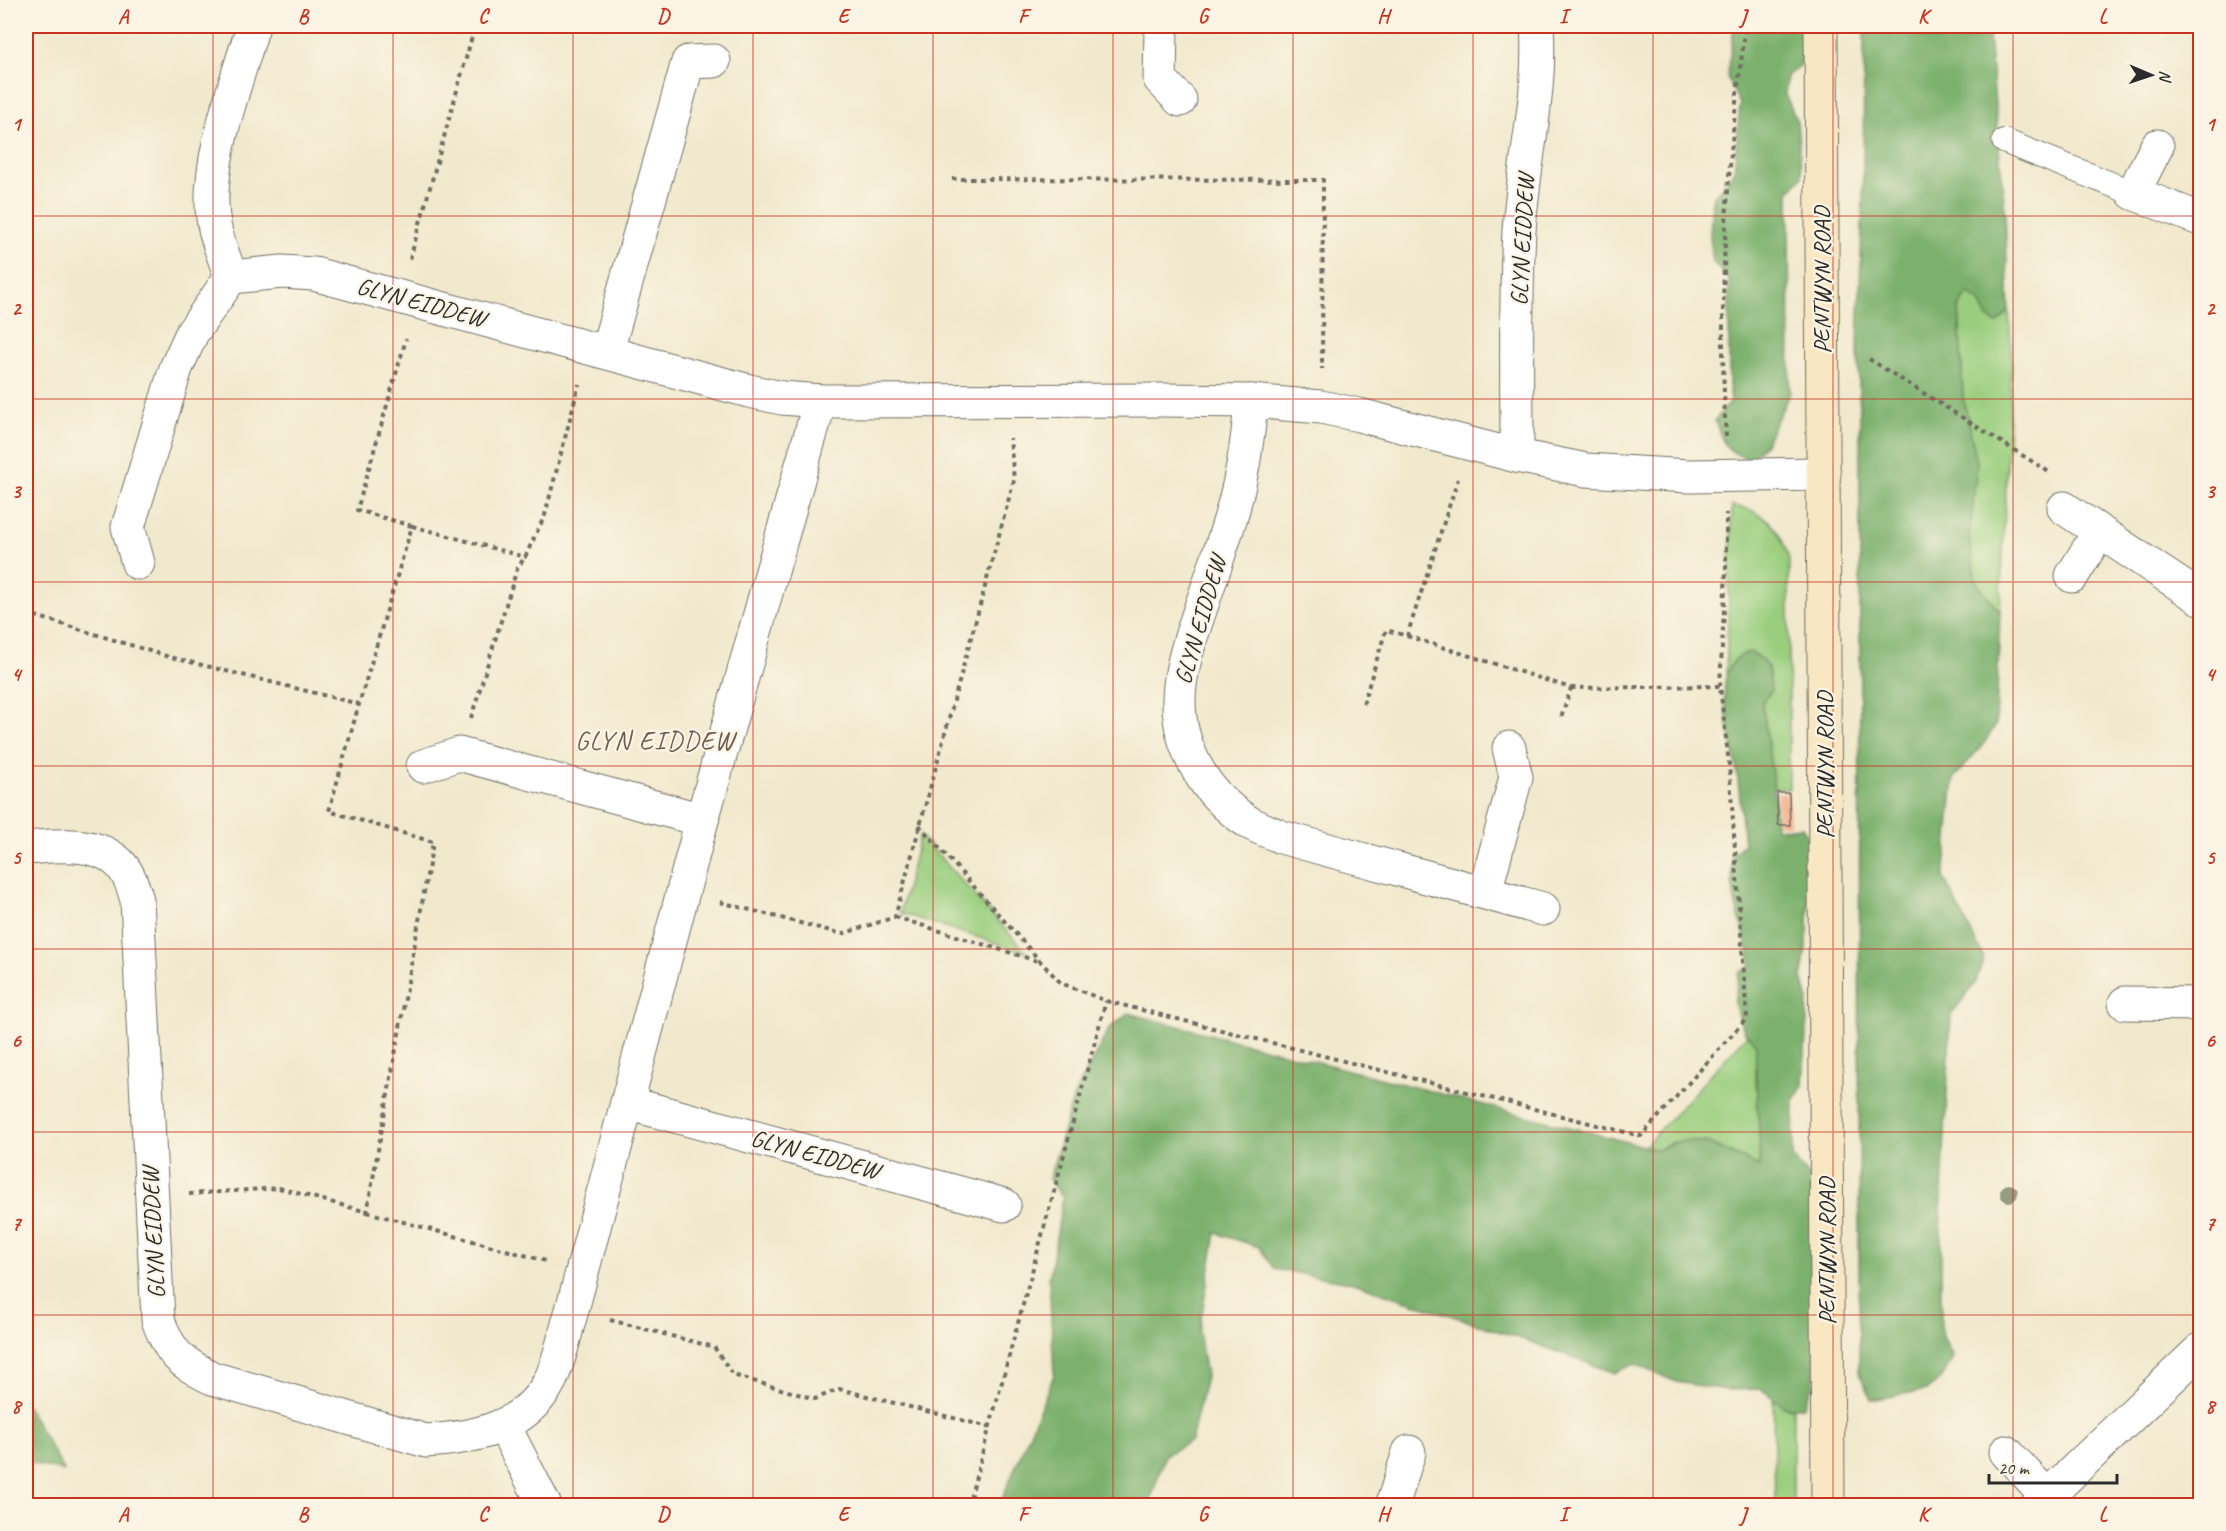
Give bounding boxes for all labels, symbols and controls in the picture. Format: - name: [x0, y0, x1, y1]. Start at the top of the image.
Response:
- text: A: [118, 4, 130, 29]
- text: B: [298, 4, 310, 29]
- text: C: [478, 4, 490, 29]
- text: D: [657, 4, 671, 29]
- text: E: [838, 4, 852, 29]
- text: F: [1018, 4, 1032, 29]
- text: G: [1198, 4, 1211, 29]
- text: H: [1377, 4, 1392, 29]
- text: I: [1559, 4, 1572, 29]
- text: J: [1738, 4, 1750, 29]
- text: K: [1918, 4, 1932, 29]
- text: L: [2099, 4, 2109, 29]
- north arrow: [2121, 45, 2181, 105]
- text: N: [2155, 70, 2175, 84]
- text: 1: [12, 112, 23, 137]
- text: 1: [2206, 112, 2217, 137]
- street label: GLYN EIDDEW: [1504, 169, 1541, 306]
- street label: PENTWYN ROAD: [1807, 204, 1837, 354]
- street label: GLYN EIDDEW: [354, 270, 493, 335]
- text: 2: [12, 296, 23, 321]
- text: 2: [2206, 296, 2217, 321]
- text: 3: [12, 479, 23, 504]
- text: 3: [2206, 479, 2217, 504]
- street label: GLYN EIDDEW: [1167, 548, 1234, 687]
- text: 4: [12, 662, 24, 687]
- text: 4: [2206, 662, 2218, 687]
- street label: PENTWYN ROAD: [1810, 689, 1840, 839]
- district label: GLYN EIDDEW: [575, 724, 738, 757]
- text: 5: [12, 845, 23, 870]
- text: 5: [2206, 845, 2217, 870]
- text: 6: [11, 1028, 22, 1053]
- text: 6: [2205, 1028, 2216, 1053]
- street label: GLYN EIDDEW: [748, 1122, 887, 1187]
- street label: GLYN EIDDEW: [134, 1162, 171, 1299]
- street label: PENTWYN ROAD: [1812, 1175, 1842, 1325]
- text: 7: [12, 1211, 23, 1236]
- text: 7: [2206, 1211, 2217, 1236]
- text: 8: [12, 1394, 24, 1419]
- text: 8: [2206, 1394, 2218, 1419]
- scale bar: [1989, 1447, 2116, 1485]
- text: 20 m: [1998, 1457, 2031, 1479]
- text: A: [118, 1502, 130, 1527]
- text: B: [298, 1502, 310, 1527]
- text: C: [478, 1502, 490, 1527]
- text: D: [657, 1502, 671, 1527]
- text: E: [838, 1502, 852, 1527]
- text: F: [1018, 1502, 1032, 1527]
- text: G: [1198, 1502, 1211, 1527]
- text: H: [1377, 1502, 1392, 1527]
- text: I: [1559, 1502, 1572, 1527]
- text: J: [1738, 1502, 1750, 1527]
- text: K: [1918, 1502, 1932, 1527]
- text: L: [2099, 1502, 2109, 1527]

